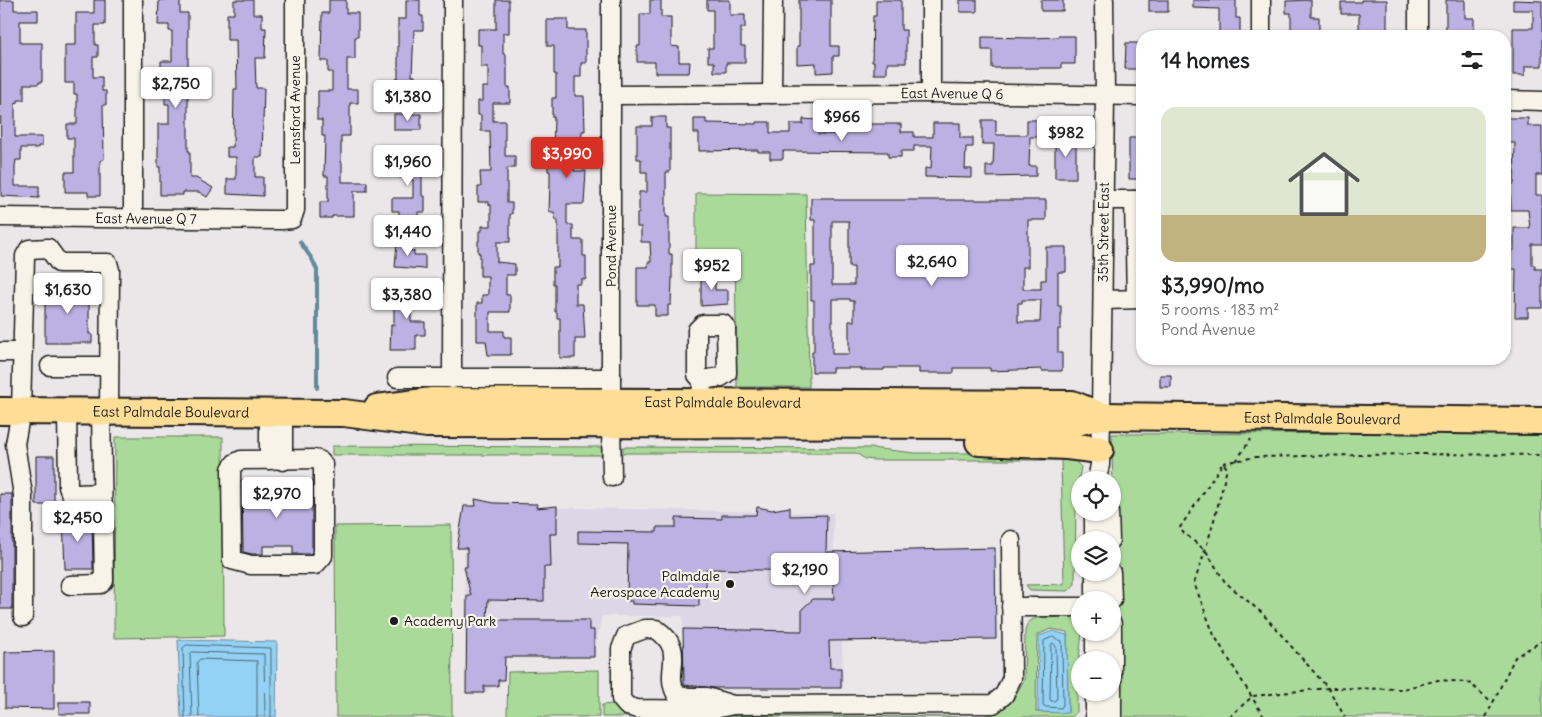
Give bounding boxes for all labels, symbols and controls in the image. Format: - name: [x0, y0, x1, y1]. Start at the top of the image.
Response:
- icon: filters: [1458, 46, 1486, 74]
- text: 14 homes: [1161, 47, 1250, 74]
- street label: Lemsford Avenue: [286, 55, 304, 165]
- pin: $2,750: [135, 66, 217, 109]
- text: $2,750: [152, 73, 200, 93]
- pin: $1,380: [367, 80, 449, 122]
- street label: East Avenue Q 6: [901, 84, 1003, 103]
- text: $1,380: [384, 86, 432, 106]
- pin: $966: [812, 100, 872, 142]
- text: $966: [824, 106, 860, 126]
- pin: $982: [1036, 116, 1096, 158]
- text: $982: [1048, 122, 1084, 142]
- pin: $3,990: [526, 136, 608, 179]
- icon: home: [1279, 139, 1369, 229]
- text: $3,990: [542, 143, 592, 163]
- pin: $1,960: [367, 144, 449, 187]
- text: $1,960: [384, 151, 432, 171]
- street label: 35th Street East: [1094, 182, 1113, 282]
- street label: Pond Avenue: [602, 205, 620, 287]
- street label: East Avenue Q 7: [95, 209, 197, 228]
- pin: $1,440: [367, 214, 449, 257]
- text: $1,440: [384, 221, 432, 241]
- pin: $2,640: [891, 244, 973, 287]
- pin: $952: [682, 248, 742, 291]
- text: $2,640: [907, 251, 957, 271]
- text: $952: [694, 255, 730, 275]
- pin: $1,630: [27, 272, 109, 315]
- text: $3,990/mo: [1161, 272, 1264, 299]
- pin: $3,380: [366, 278, 448, 320]
- text: $1,630: [44, 279, 92, 299]
- text: $3,380: [382, 284, 432, 304]
- text: 5 rooms · 183 m²: [1161, 299, 1279, 319]
- text: Pond Avenue: [1161, 319, 1255, 339]
- street label: East Palmdale Boulevard: [644, 393, 801, 412]
- street label: East Palmdale Boulevard: [93, 403, 249, 421]
- street label: East Palmdale Boulevard: [1244, 409, 1401, 428]
- map controls: [1071, 471, 1121, 701]
- button: locate: [1071, 471, 1121, 521]
- pin: $2,970: [236, 476, 318, 519]
- text: $2,970: [253, 483, 301, 503]
- pin: $2,450: [37, 500, 119, 543]
- text: $2,450: [53, 507, 103, 527]
- button: layers: [1071, 531, 1121, 581]
- pin: $2,190: [764, 552, 846, 595]
- text: $2,190: [782, 559, 828, 579]
- place label: Palmdale Aerospace Academy: [590, 567, 720, 601]
- marker: Palmdale Aerospace Academy: [724, 578, 736, 590]
- button: +: [1071, 591, 1121, 641]
- place label: Academy Park: [404, 612, 496, 630]
- marker: Academy Park: [388, 615, 400, 627]
- button: −: [1071, 651, 1121, 701]

